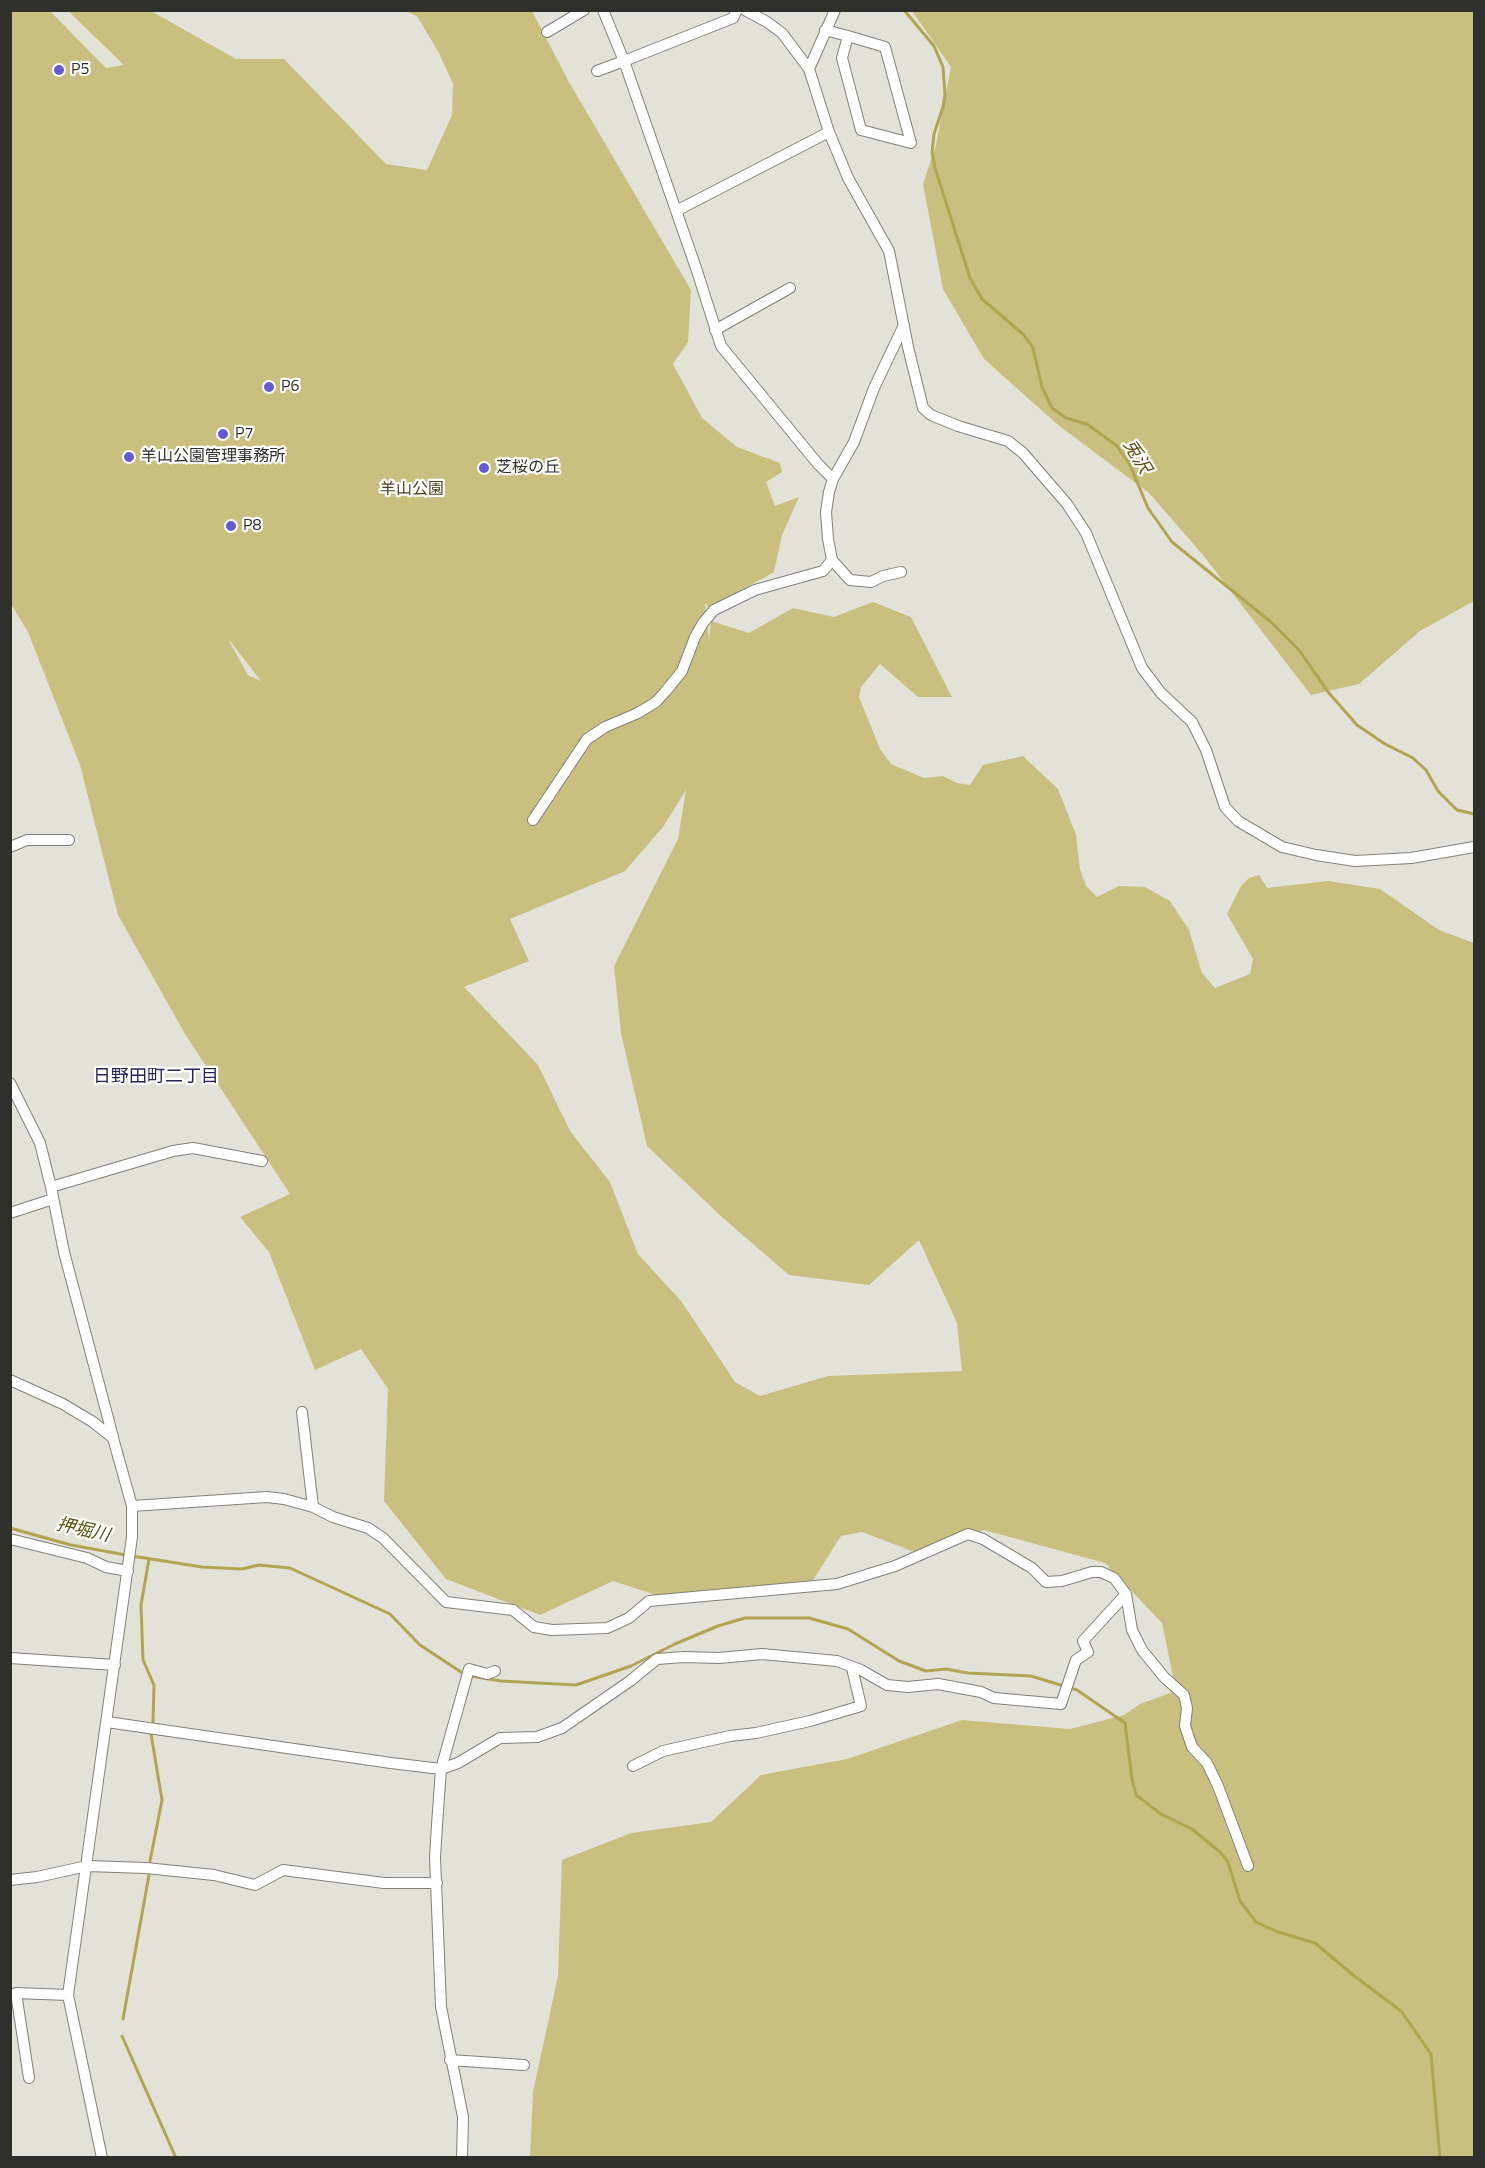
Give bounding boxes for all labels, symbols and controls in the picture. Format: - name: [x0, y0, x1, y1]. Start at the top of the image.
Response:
- place label: P5: [71, 60, 89, 80]
- marker: P5: [52, 63, 66, 77]
- place label: P6: [281, 377, 299, 397]
- marker: P6: [262, 380, 276, 394]
- place label: P7: [235, 424, 253, 444]
- marker: P7: [216, 427, 230, 441]
- water label: 兎沢: [1117, 436, 1155, 478]
- place label: 羊山公園管理事務所: [141, 447, 285, 467]
- marker: 羊山公園管理事務所: [122, 450, 136, 464]
- place label: 芝桜の丘: [496, 458, 560, 478]
- marker: 芝桜の丘: [477, 461, 491, 475]
- park label: 羊山公園: [380, 480, 444, 500]
- place label: P8: [243, 516, 261, 536]
- marker: P8: [224, 519, 238, 533]
- district label: 日野田町二丁目: [93, 1067, 219, 1089]
- water label: 押堀川: [54, 1514, 112, 1548]

